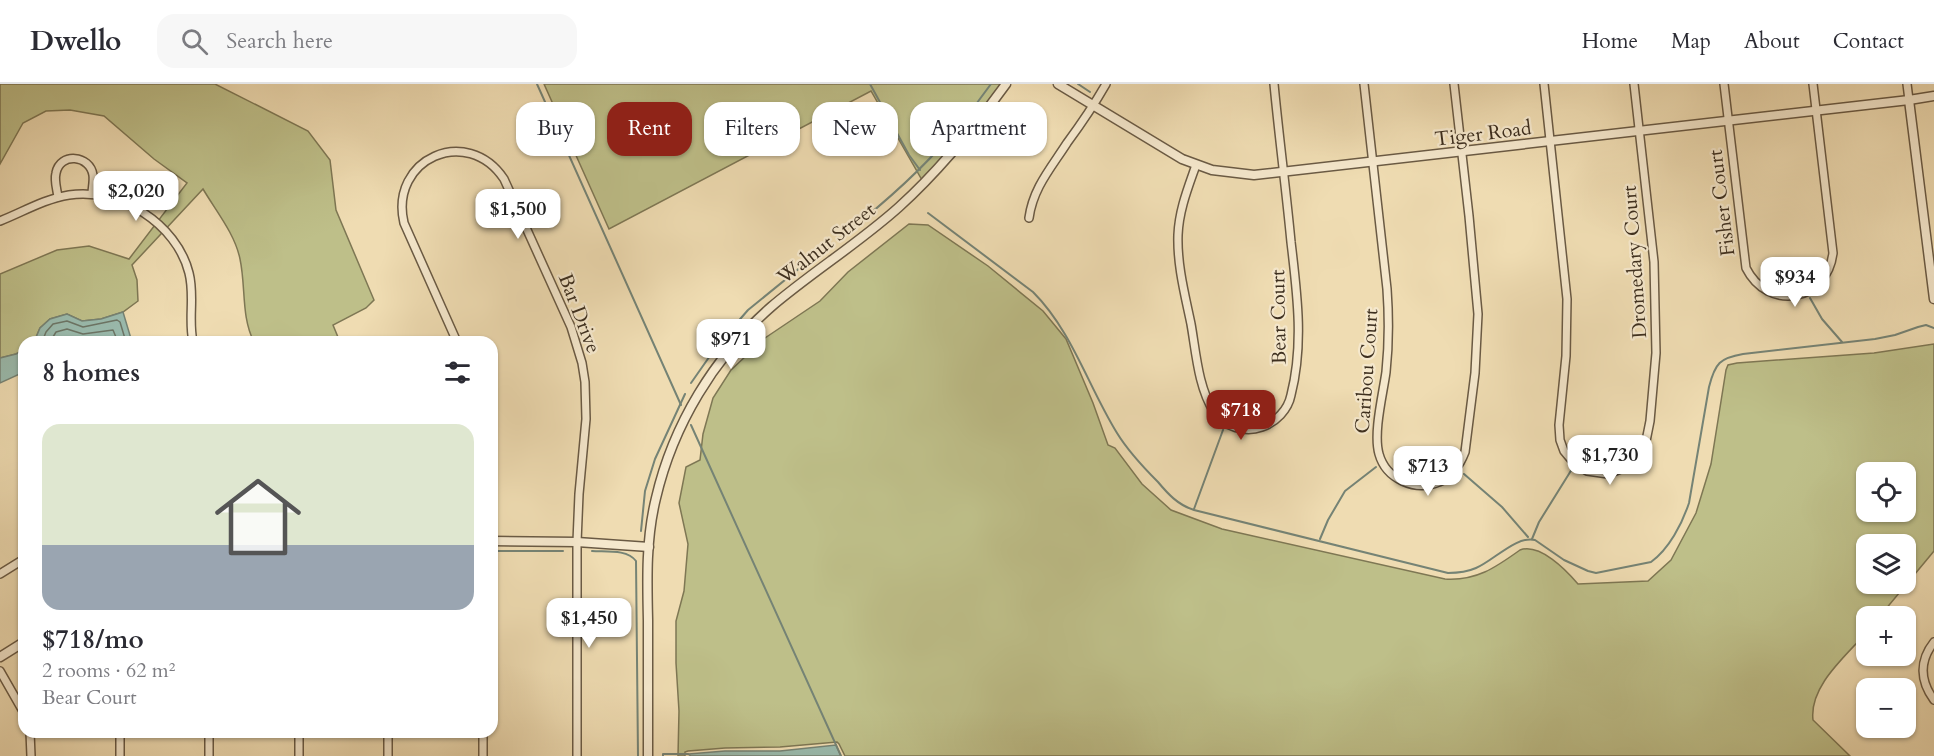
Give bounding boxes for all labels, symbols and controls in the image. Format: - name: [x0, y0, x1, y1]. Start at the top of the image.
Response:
- search box: [157, 14, 577, 68]
- text: Dwello: [30, 22, 121, 60]
- icon: search: [178, 25, 211, 58]
- text: Search here: [226, 26, 333, 56]
- text: Home: [1582, 27, 1638, 56]
- text: Map: [1671, 27, 1711, 56]
- text: About: [1744, 27, 1800, 56]
- text: Contact: [1833, 27, 1904, 56]
- chip: Buy: [516, 102, 595, 156]
- chip: Rent: [607, 102, 692, 156]
- chip: Filters: [704, 102, 800, 156]
- chip: New: [812, 102, 898, 156]
- chip: Apartment: [910, 102, 1047, 156]
- street label: Tiger Road: [1433, 114, 1533, 153]
- street label: Fisher Court: [1701, 147, 1741, 258]
- pin: $2,020: [87, 171, 185, 222]
- text: $2,020: [107, 177, 165, 204]
- street label: Dromedary Court: [1616, 184, 1653, 340]
- pin: $1,500: [469, 189, 567, 240]
- text: $1,500: [489, 195, 547, 222]
- street label: Walnut Street: [771, 196, 882, 291]
- pin: $934: [1759, 257, 1831, 308]
- text: $934: [1775, 263, 1815, 290]
- street label: Bar Drive: [552, 269, 607, 357]
- street label: Bear Court: [1264, 269, 1293, 365]
- street label: Caribou Court: [1349, 307, 1384, 435]
- pin: $971: [695, 319, 767, 370]
- text: $971: [711, 325, 751, 352]
- text: 8 homes: [42, 355, 140, 390]
- icon: filters: [441, 356, 474, 389]
- pin: $718: [1205, 390, 1277, 441]
- text: $718: [1221, 396, 1261, 423]
- pin: $1,730: [1561, 435, 1659, 486]
- text: $1,730: [1581, 441, 1639, 468]
- pin: $713: [1392, 446, 1464, 497]
- text: $713: [1408, 452, 1448, 479]
- map controls: [1856, 462, 1916, 738]
- button: locate: [1856, 462, 1916, 522]
- icon: home: [204, 463, 312, 571]
- button: layers: [1856, 534, 1916, 594]
- pin: $1,450: [540, 598, 638, 649]
- text: $1,450: [560, 604, 618, 631]
- button: +: [1856, 606, 1916, 666]
- text: $718/mo: [42, 622, 144, 657]
- text: 2 rooms · 62 m²: [42, 657, 175, 684]
- button: −: [1856, 678, 1916, 738]
- text: Bear Court: [42, 684, 137, 711]

